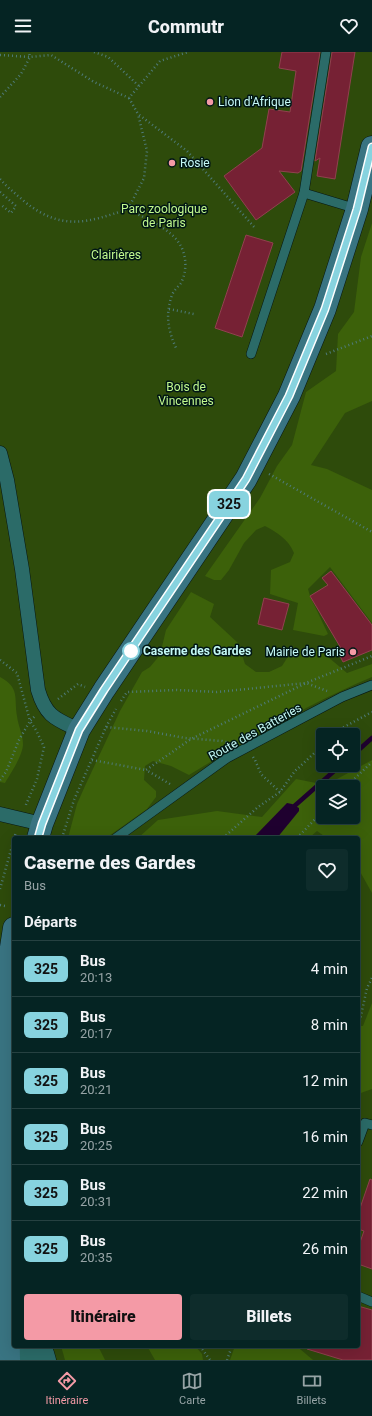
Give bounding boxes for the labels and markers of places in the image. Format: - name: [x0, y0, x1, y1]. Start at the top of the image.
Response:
- place label: Lion d'Afrique: [218, 95, 291, 109]
- marker: Lion d'Afrique: [205, 97, 215, 107]
- place label: Rosie: [180, 156, 210, 170]
- marker: Rosie: [167, 158, 177, 168]
- marker: Caserne des Gardes: [122, 642, 140, 660]
- place label: Caserne des Gardes: [143, 644, 251, 658]
- place label: Mairie de Paris: [265, 645, 345, 659]
- marker: Mairie de Paris: [348, 647, 358, 657]

